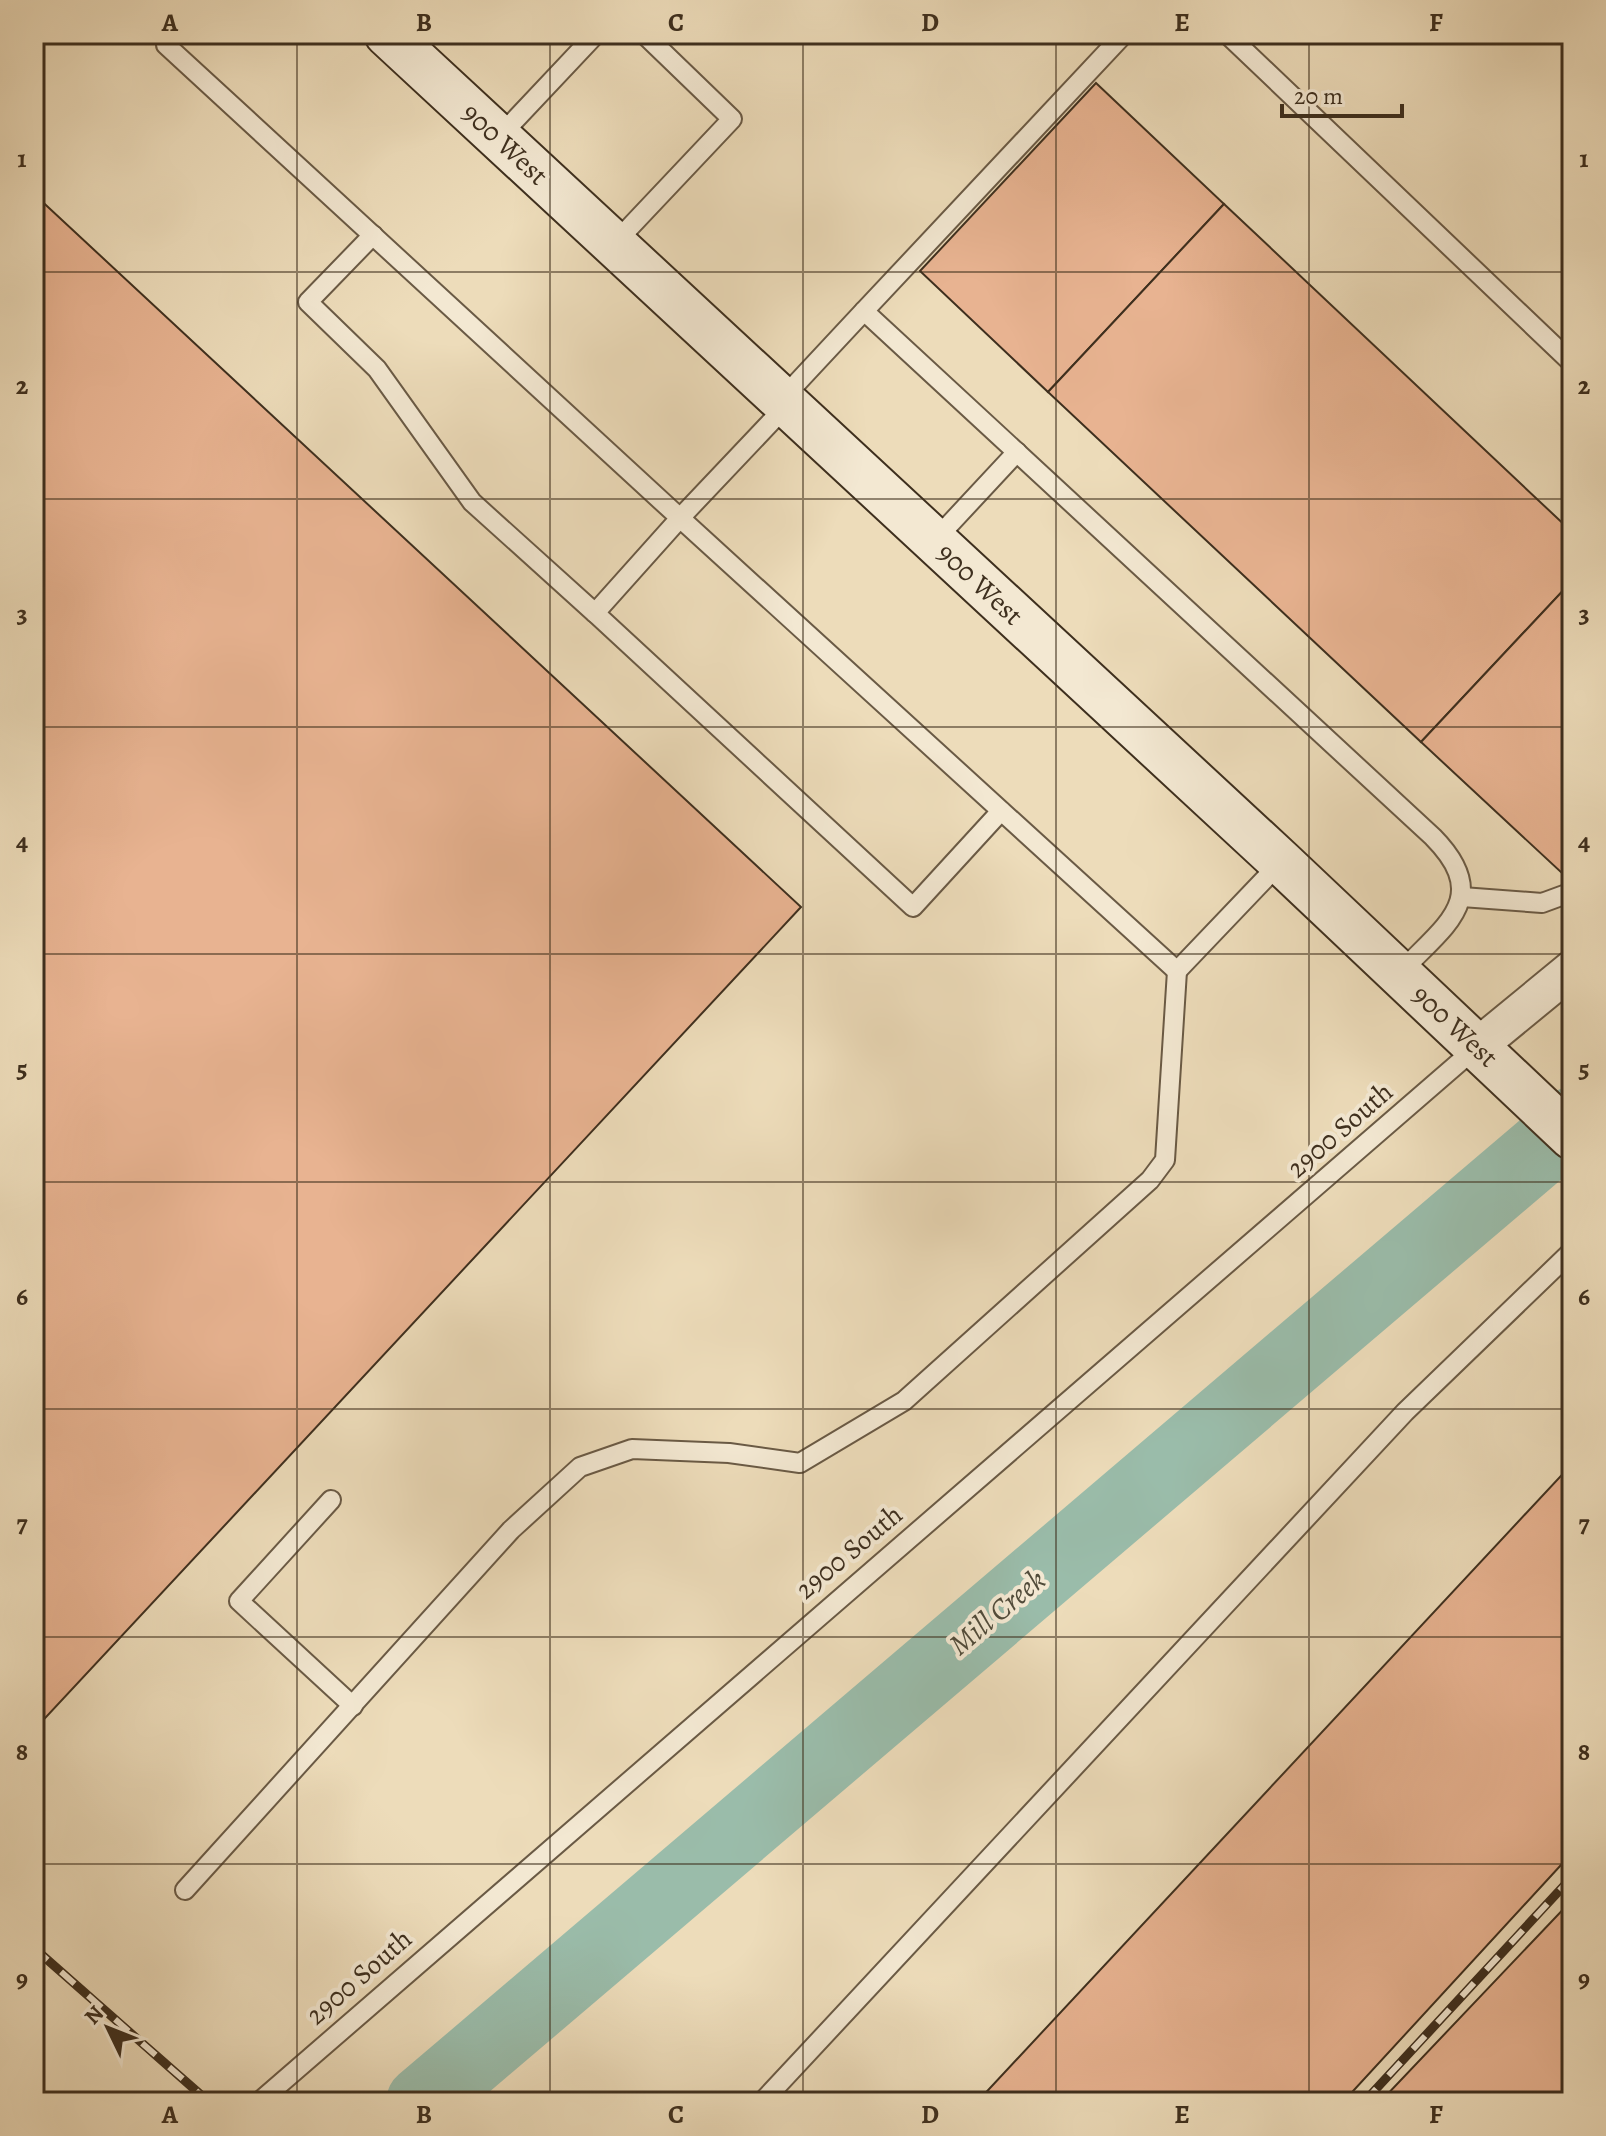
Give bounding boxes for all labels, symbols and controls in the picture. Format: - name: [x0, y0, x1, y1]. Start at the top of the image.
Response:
- text: A: [161, 5, 179, 40]
- text: B: [416, 5, 432, 40]
- text: C: [668, 5, 684, 40]
- text: D: [921, 5, 939, 40]
- text: E: [1174, 5, 1190, 40]
- text: F: [1429, 5, 1443, 40]
- scale bar: [1282, 68, 1402, 118]
- text: 20 m: [1294, 80, 1343, 112]
- street label: 900 West: [454, 94, 556, 194]
- text: 1: [17, 141, 27, 176]
- text: 1: [1579, 141, 1589, 176]
- text: 2: [16, 368, 29, 403]
- text: 2: [1578, 368, 1591, 403]
- street label: 900 West: [929, 534, 1031, 634]
- text: 3: [16, 596, 28, 631]
- text: 3: [1578, 596, 1590, 631]
- text: 4: [16, 824, 28, 859]
- text: 4: [1578, 824, 1590, 859]
- street label: 900 West: [1404, 976, 1506, 1076]
- text: 5: [16, 1051, 28, 1086]
- text: 5: [1578, 1051, 1590, 1086]
- street label: 2900 South: [1279, 1073, 1401, 1187]
- text: 6: [16, 1279, 28, 1314]
- text: 6: [1578, 1279, 1590, 1314]
- street label: 2900 South: [787, 1496, 911, 1608]
- text: 7: [16, 1506, 28, 1541]
- text: 7: [1578, 1506, 1590, 1541]
- water label: Mill Creek: [940, 1560, 1054, 1664]
- text: 8: [16, 1734, 28, 1769]
- text: 8: [1578, 1734, 1590, 1769]
- street label: 2900 South: [298, 1920, 420, 2034]
- text: 9: [16, 1961, 28, 1996]
- text: 9: [1578, 1961, 1590, 1996]
- north arrow: [68, 1988, 148, 2068]
- text: N: [78, 1999, 111, 2031]
- text: A: [161, 2097, 179, 2132]
- text: B: [416, 2097, 432, 2132]
- text: C: [668, 2097, 684, 2132]
- text: D: [921, 2097, 939, 2132]
- text: E: [1174, 2097, 1190, 2132]
- text: F: [1429, 2097, 1443, 2132]

